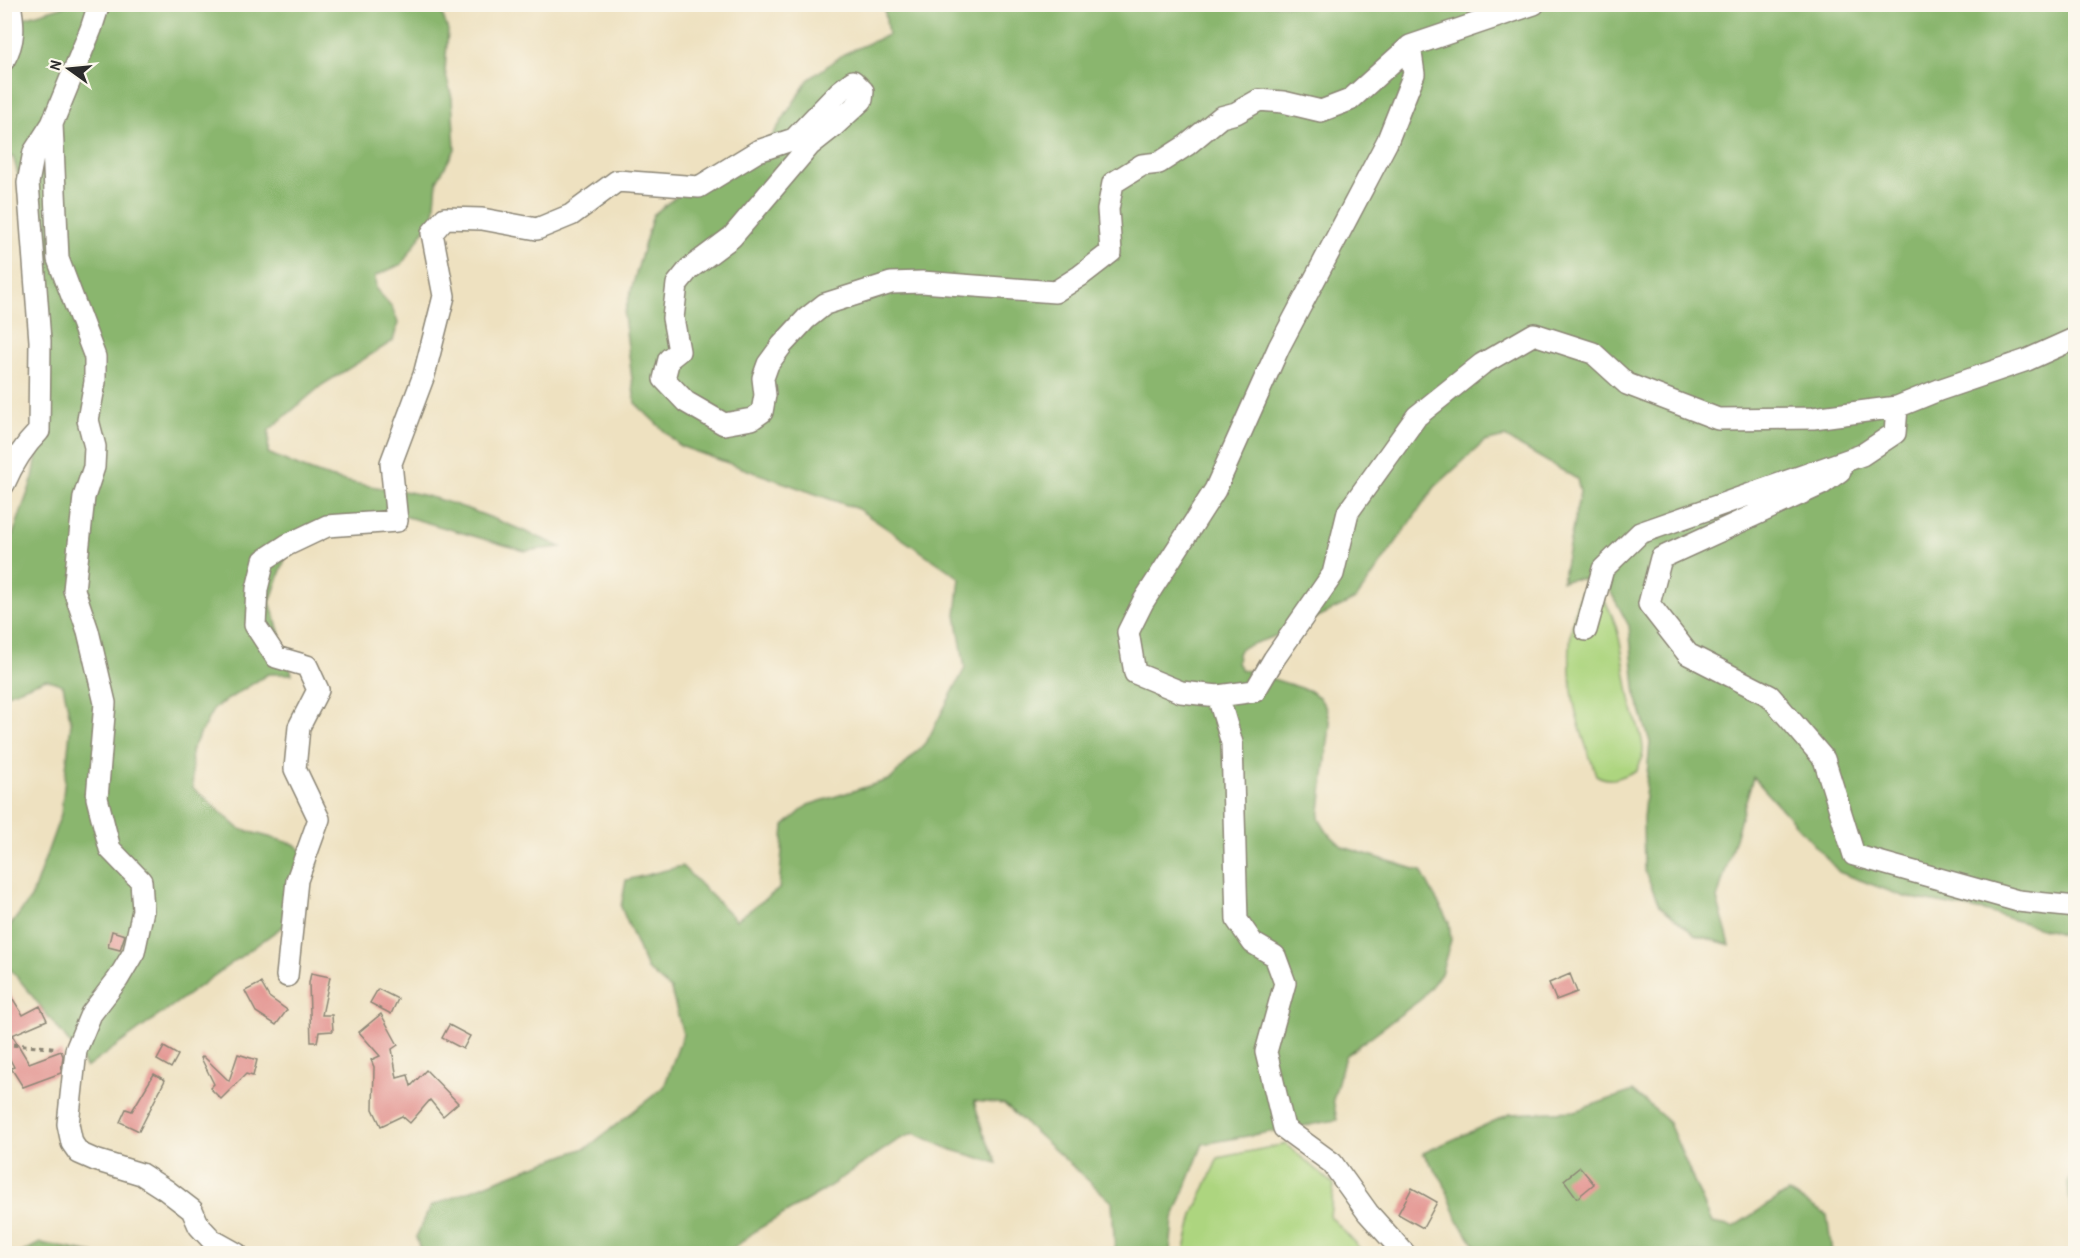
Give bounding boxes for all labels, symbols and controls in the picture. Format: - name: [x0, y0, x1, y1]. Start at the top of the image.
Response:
- north arrow: [39, 39, 99, 99]
- text: N: [43, 58, 66, 72]

